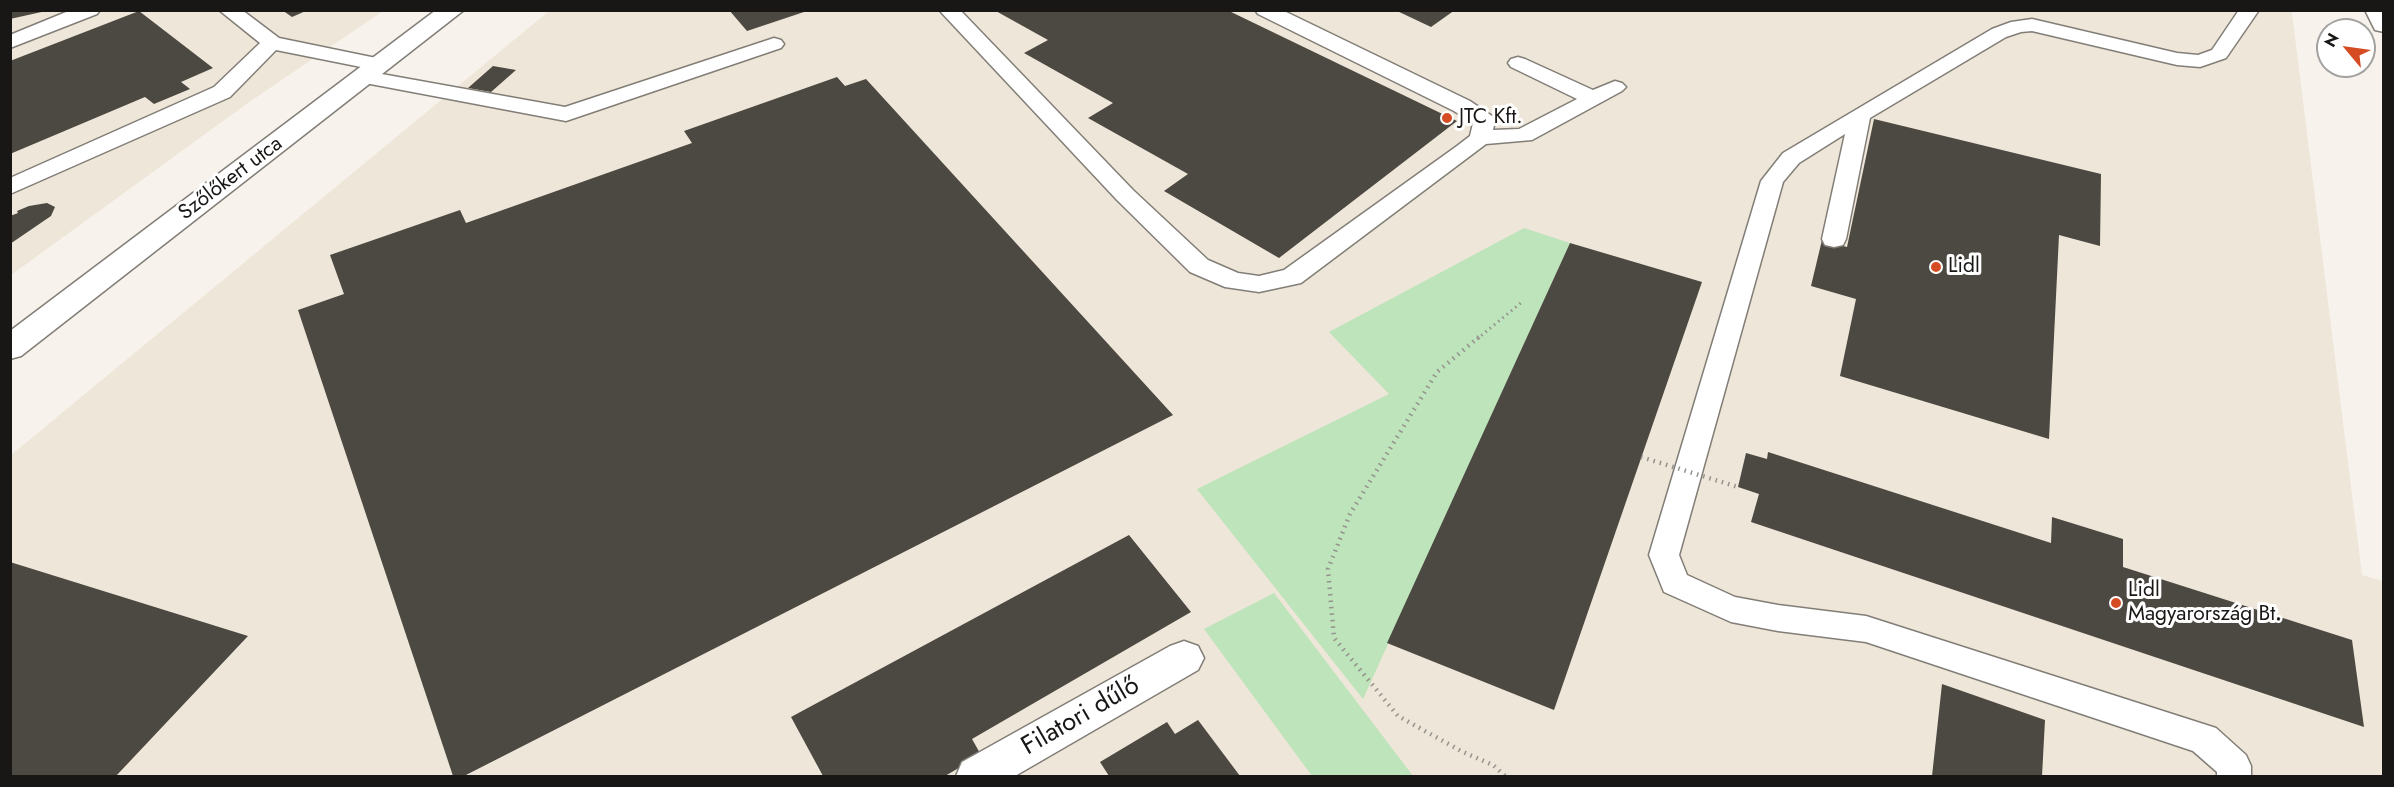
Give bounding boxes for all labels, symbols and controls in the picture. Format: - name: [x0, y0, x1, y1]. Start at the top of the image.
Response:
- north arrow: [2316, 18, 2376, 78]
- text: N: [2318, 29, 2345, 51]
- place label: JTC Kft.: [1459, 105, 1523, 131]
- marker: JTC Kft.: [1440, 111, 1454, 125]
- street label: Szőlőkert utca: [174, 132, 288, 226]
- place label: Lidl: [1948, 254, 1980, 280]
- marker: Lidl: [1929, 260, 1943, 274]
- place label: Lidl Magyarország Bt.: [2128, 578, 2282, 628]
- marker: Lidl Magyarország Bt.: [2109, 596, 2123, 610]
- street label: Filatori dűlő: [1017, 671, 1145, 763]

